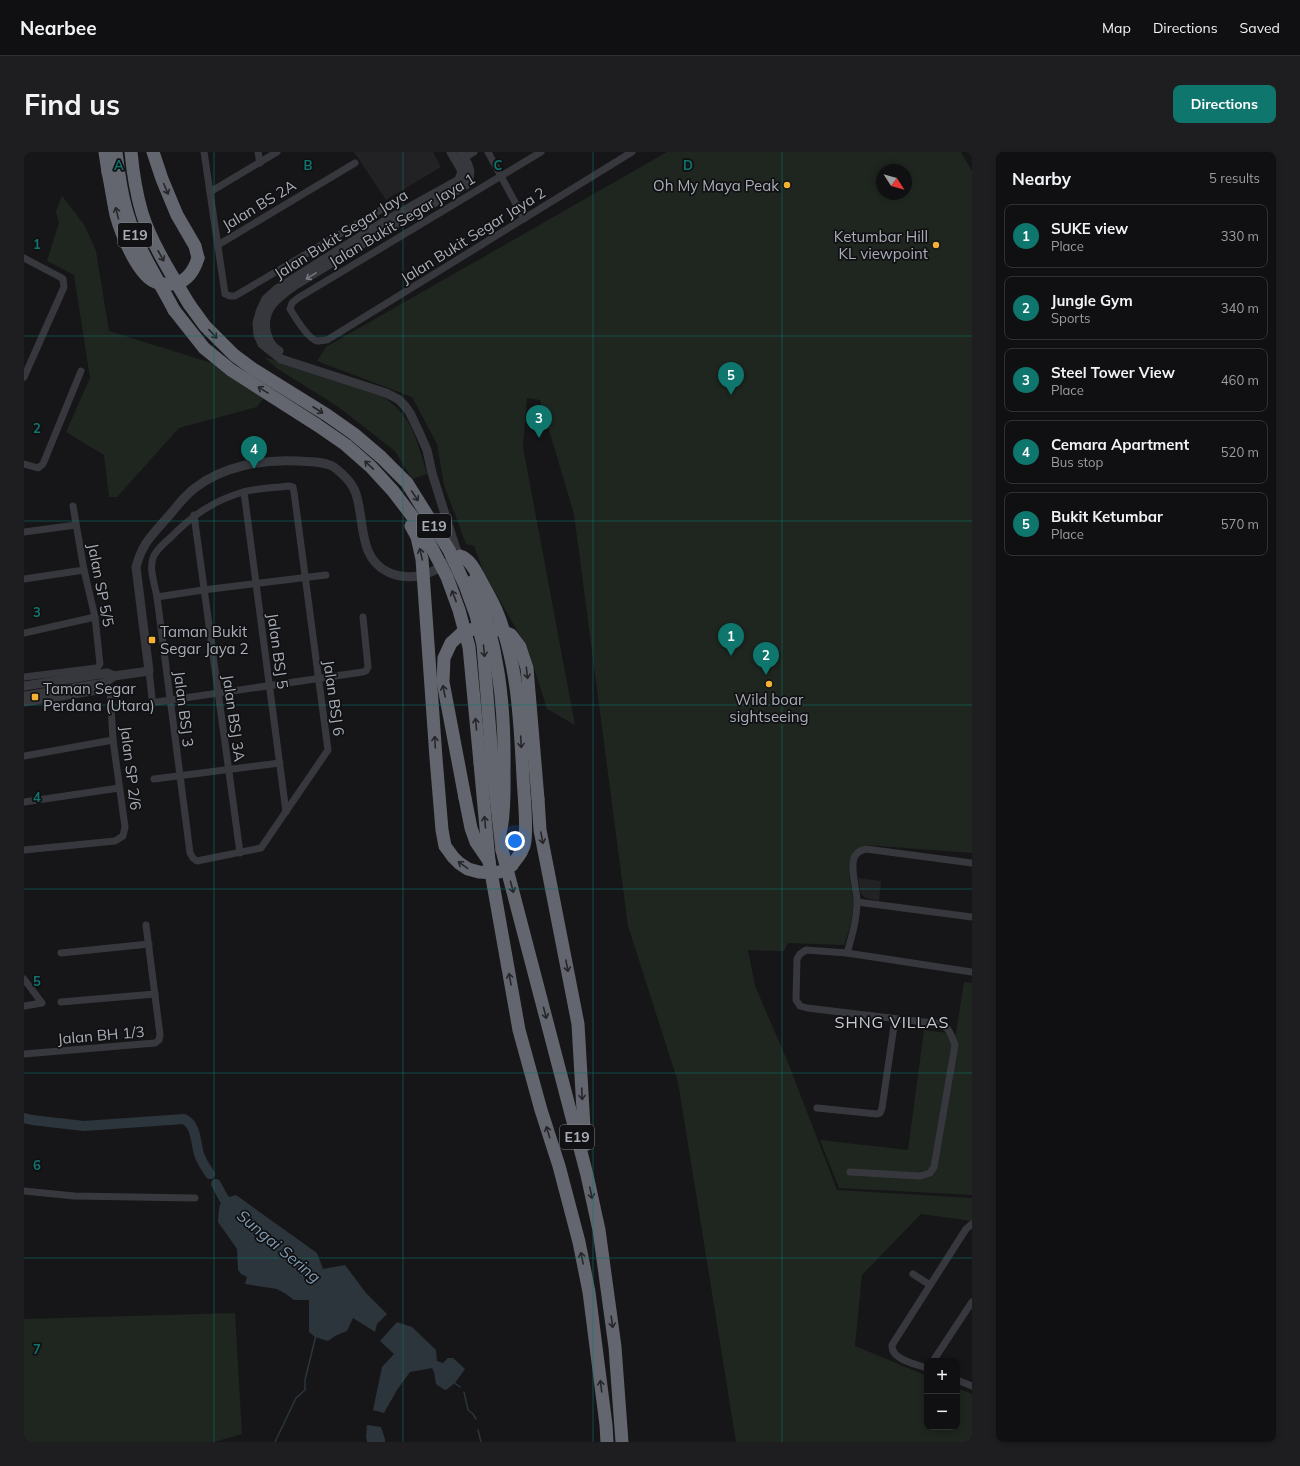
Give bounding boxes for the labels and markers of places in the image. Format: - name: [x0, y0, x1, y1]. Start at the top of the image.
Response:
- place label: Oh My Maya Peak: [653, 176, 779, 195]
- marker: Oh My Maya Peak: [782, 180, 792, 190]
- place label: Ketumbar Hill KL viewpoint: [834, 227, 928, 263]
- marker: Ketumbar Hill KL viewpoint: [931, 240, 941, 250]
- pin: 5: [718, 362, 744, 395]
- pin: 3: [526, 405, 552, 438]
- pin: 4: [241, 436, 267, 469]
- place label: Taman Bukit Segar Jaya 2: [160, 622, 249, 658]
- pin: 1: [718, 623, 744, 656]
- marker: Taman Bukit Segar Jaya 2: [147, 635, 157, 645]
- pin: 2: [753, 642, 779, 675]
- place label: Taman Segar Perdana (Utara): [43, 679, 155, 715]
- marker: Wild boar sightseeing: [764, 679, 774, 689]
- place label: Wild boar sightseeing: [729, 690, 809, 726]
- marker: Taman Segar Perdana (Utara): [30, 692, 40, 702]

